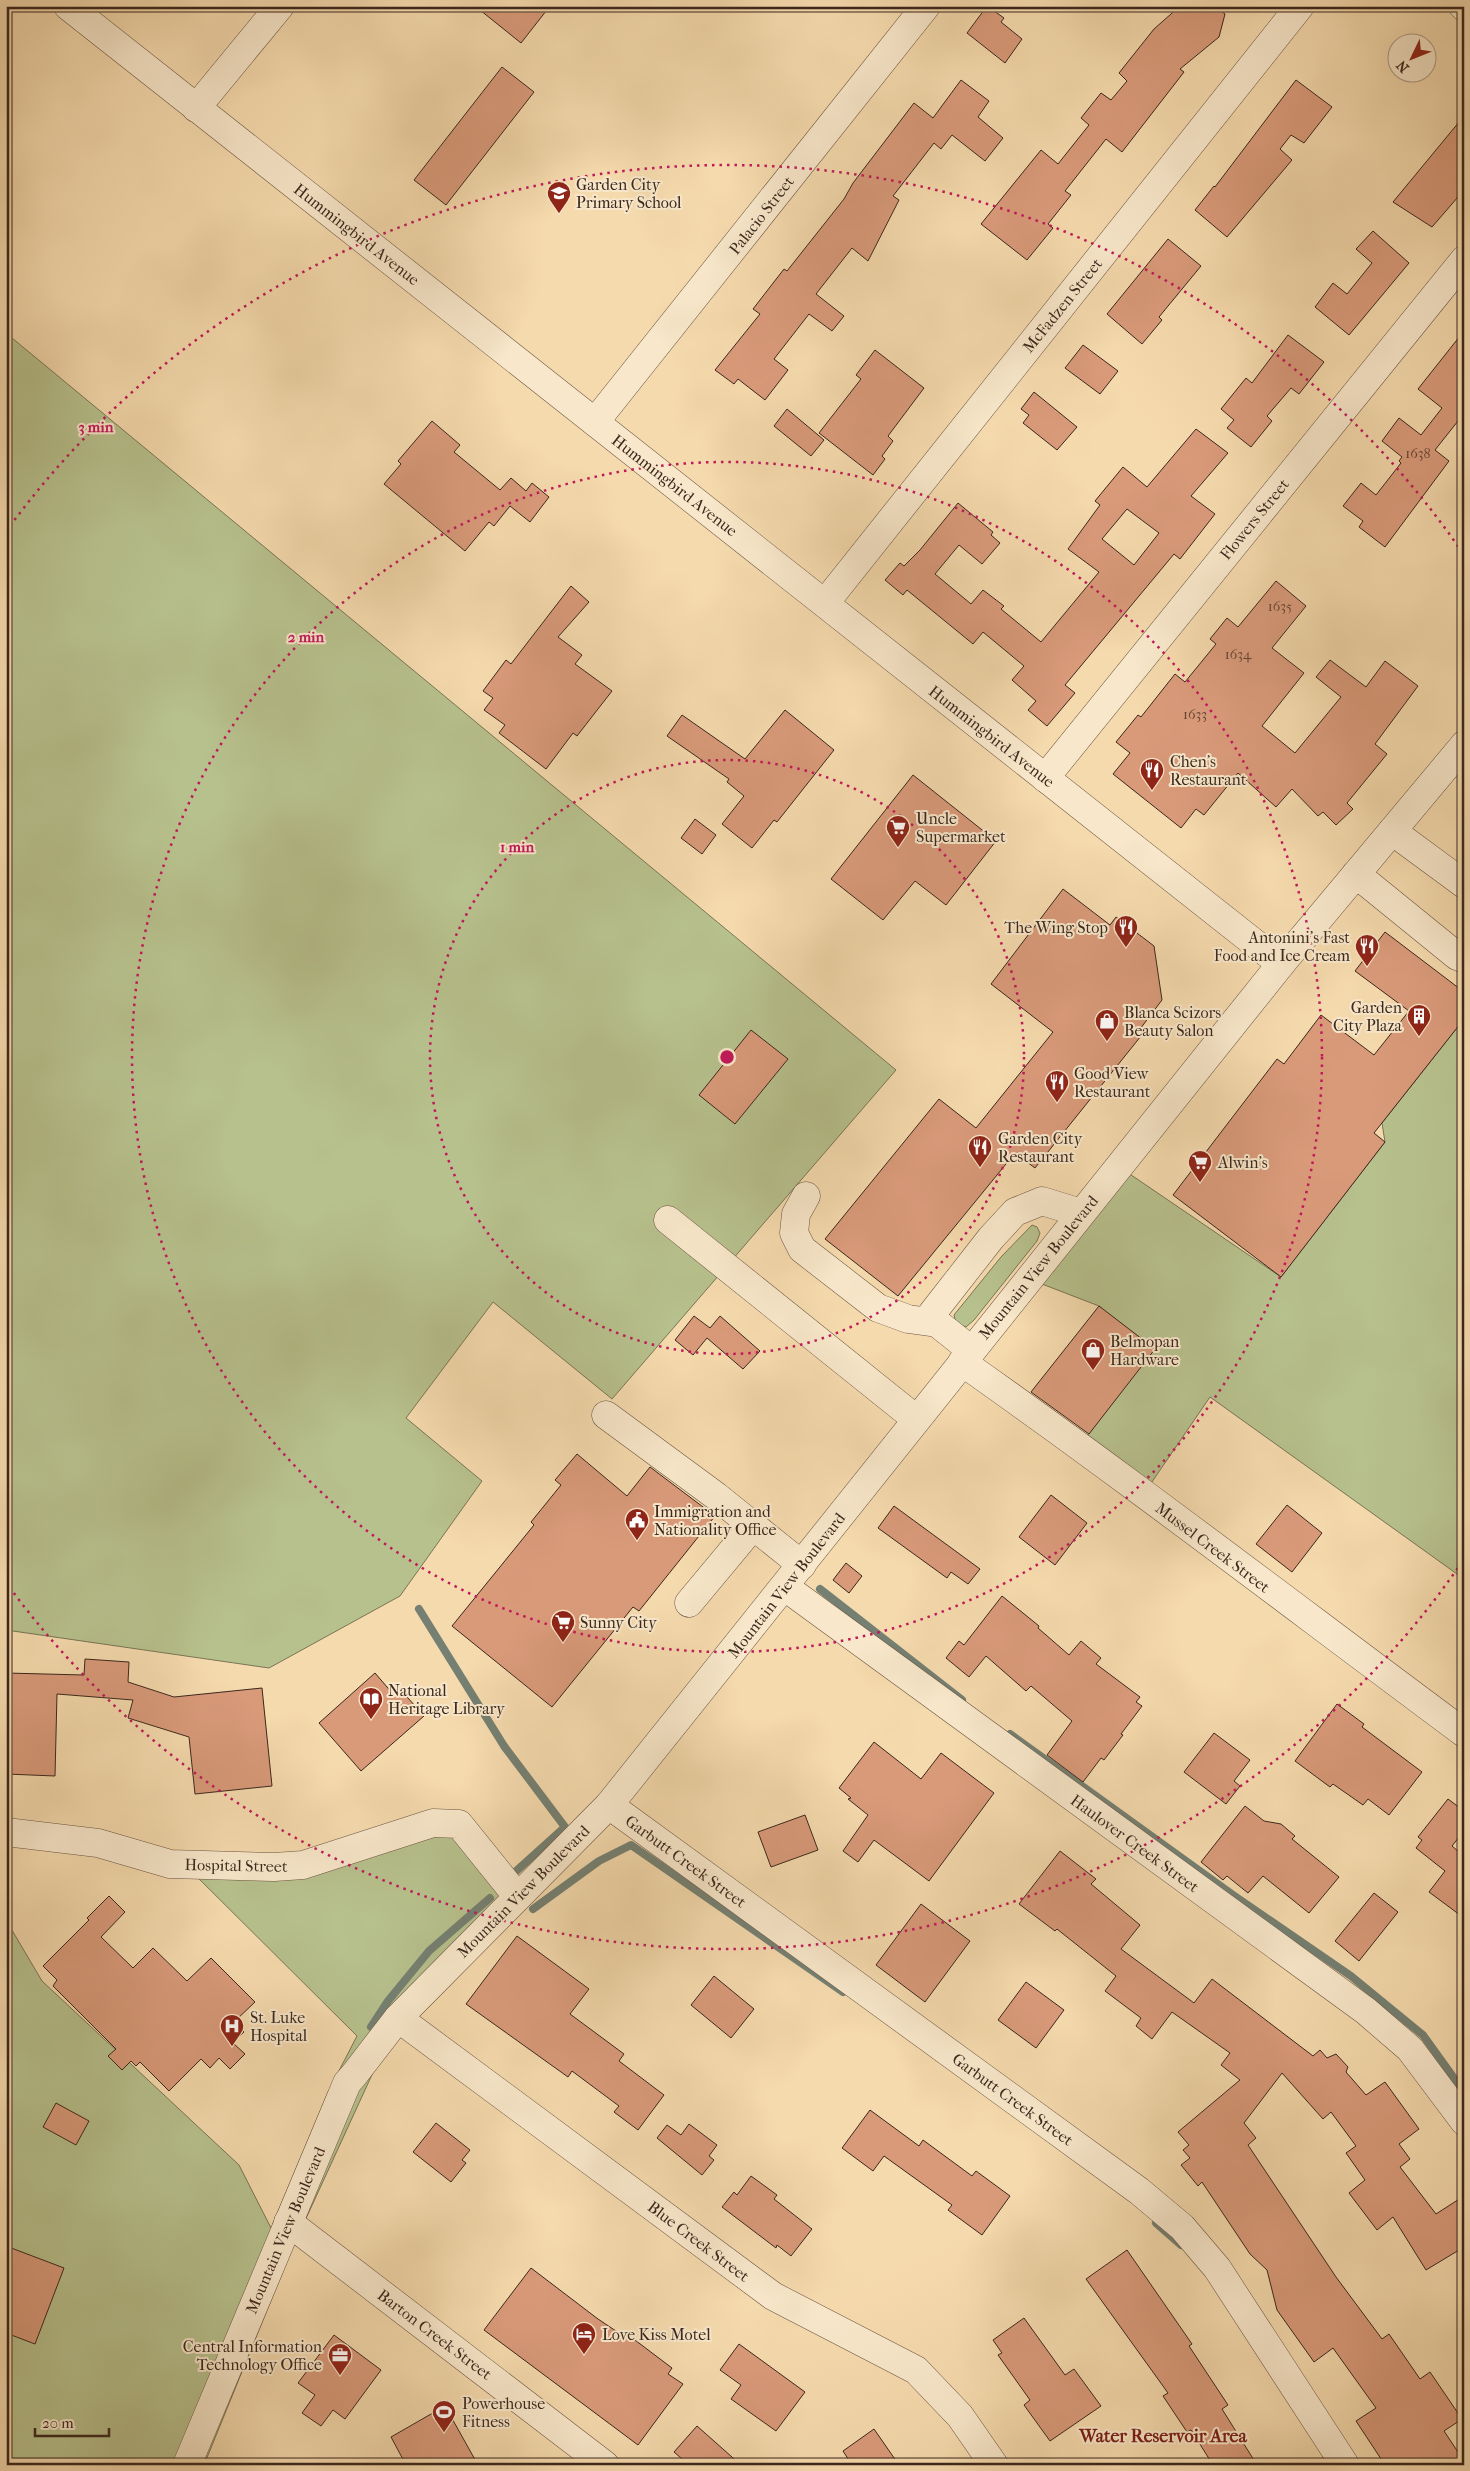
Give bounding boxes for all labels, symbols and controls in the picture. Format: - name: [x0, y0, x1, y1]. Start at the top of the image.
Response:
- north arrow: [1388, 32, 1438, 82]
- text: N: [1393, 57, 1413, 76]
- street label: Palacio Street: [725, 172, 798, 258]
- place label: Garden City Primary School: [576, 175, 682, 212]
- street label: Hummingbird Avenue: [290, 179, 423, 289]
- school or university icon: Garden City Primary School: [546, 180, 572, 214]
- street label: McFadzen Street: [1019, 254, 1106, 356]
- text: 3 min: [79, 418, 114, 436]
- street label: Hummingbird Avenue: [608, 430, 741, 540]
- house number: 1638: [1405, 445, 1431, 462]
- street label: Flowers Street: [1216, 475, 1293, 564]
- house number: 1635: [1268, 598, 1292, 615]
- text: 2 min: [288, 628, 325, 646]
- house number: 1634: [1225, 646, 1252, 663]
- street label: Hummingbird Avenue: [925, 681, 1058, 791]
- house number: 1633: [1183, 706, 1207, 723]
- place label: Chen's Restaurant: [1170, 752, 1247, 789]
- restaurant icon: Chen's Restaurant: [1139, 757, 1165, 791]
- place label: Uncle Supermarket: [916, 809, 1006, 846]
- supermarket icon: Uncle Supermarket: [885, 814, 911, 848]
- text: 1 min: [500, 838, 534, 856]
- restaurant icon: The Wing Stop: [1113, 914, 1139, 948]
- place label: The Wing Stop: [1004, 918, 1108, 937]
- place label: Antonini's Fast Food and Ice Cream: [1214, 928, 1351, 965]
- restaurant icon: Antonini's Fast Food and Ice Cream: [1354, 933, 1380, 967]
- place label: Garden City Plaza: [1333, 998, 1403, 1035]
- place label: Blanca Scizors Beauty Salon: [1124, 1003, 1221, 1040]
- building icon: Garden City Plaza: [1406, 1003, 1432, 1037]
- shop icon: Blanca Scizors Beauty Salon: [1094, 1008, 1120, 1042]
- centre of rings: [718, 1048, 736, 1066]
- place label: Good View Restaurant: [1074, 1064, 1151, 1101]
- restaurant icon: Good View Restaurant: [1044, 1069, 1070, 1103]
- place label: Garden City Restaurant: [998, 1129, 1083, 1166]
- restaurant icon: Garden City Restaurant: [967, 1134, 993, 1168]
- supermarket icon: Alwin's: [1187, 1149, 1213, 1183]
- place label: Alwin's: [1217, 1153, 1268, 1172]
- street label: Mountain View Boulevard: [975, 1191, 1102, 1343]
- place label: Belmopan Hardware: [1110, 1332, 1180, 1369]
- shop icon: Belmopan Hardware: [1080, 1337, 1106, 1371]
- street label: Mussel Creek Street: [1152, 1498, 1274, 1597]
- place label: Immigration and Nationality Office: [654, 1502, 777, 1539]
- public building icon: Immigration and Nationality Office: [624, 1507, 650, 1541]
- street label: Mountain View Boulevard: [724, 1509, 849, 1662]
- supermarket icon: Sunny City: [550, 1609, 576, 1643]
- place label: Sunny City: [580, 1613, 657, 1632]
- place label: National Heritage Library: [388, 1681, 505, 1718]
- library icon: National Heritage Library: [358, 1686, 384, 1720]
- street label: Haulover Creek Street: [1067, 1790, 1203, 1897]
- street label: Garbutt Creek Street: [622, 1811, 750, 1912]
- street label: Mountain View Boulevard: [453, 1821, 594, 1961]
- street label: Hospital Street: [184, 1855, 288, 1876]
- place label: St. Luke Hospital: [250, 2008, 308, 2045]
- hospital icon: St. Luke Hospital: [219, 2013, 245, 2047]
- street label: Garbutt Creek Street: [949, 2049, 1077, 2150]
- street label: Mountain View Boulevard: [242, 2144, 329, 2316]
- street label: Blue Creek Street: [644, 2197, 753, 2286]
- street label: Barton Creek Street: [374, 2285, 496, 2384]
- hotel icon: Love Kiss Motel: [571, 2321, 597, 2355]
- place label: Love Kiss Motel: [602, 2325, 711, 2344]
- place label: Central Information Technology Office: [183, 2337, 323, 2374]
- office icon: Central Information Technology Office: [327, 2342, 353, 2376]
- place label: Powerhouse Fitness: [462, 2394, 545, 2431]
- sports icon: Powerhouse Fitness: [431, 2399, 457, 2433]
- scale bar: [35, 2406, 109, 2438]
- text: 20 m: [42, 2414, 74, 2432]
- district label: Water Reservoir Area: [1078, 2426, 1247, 2447]

